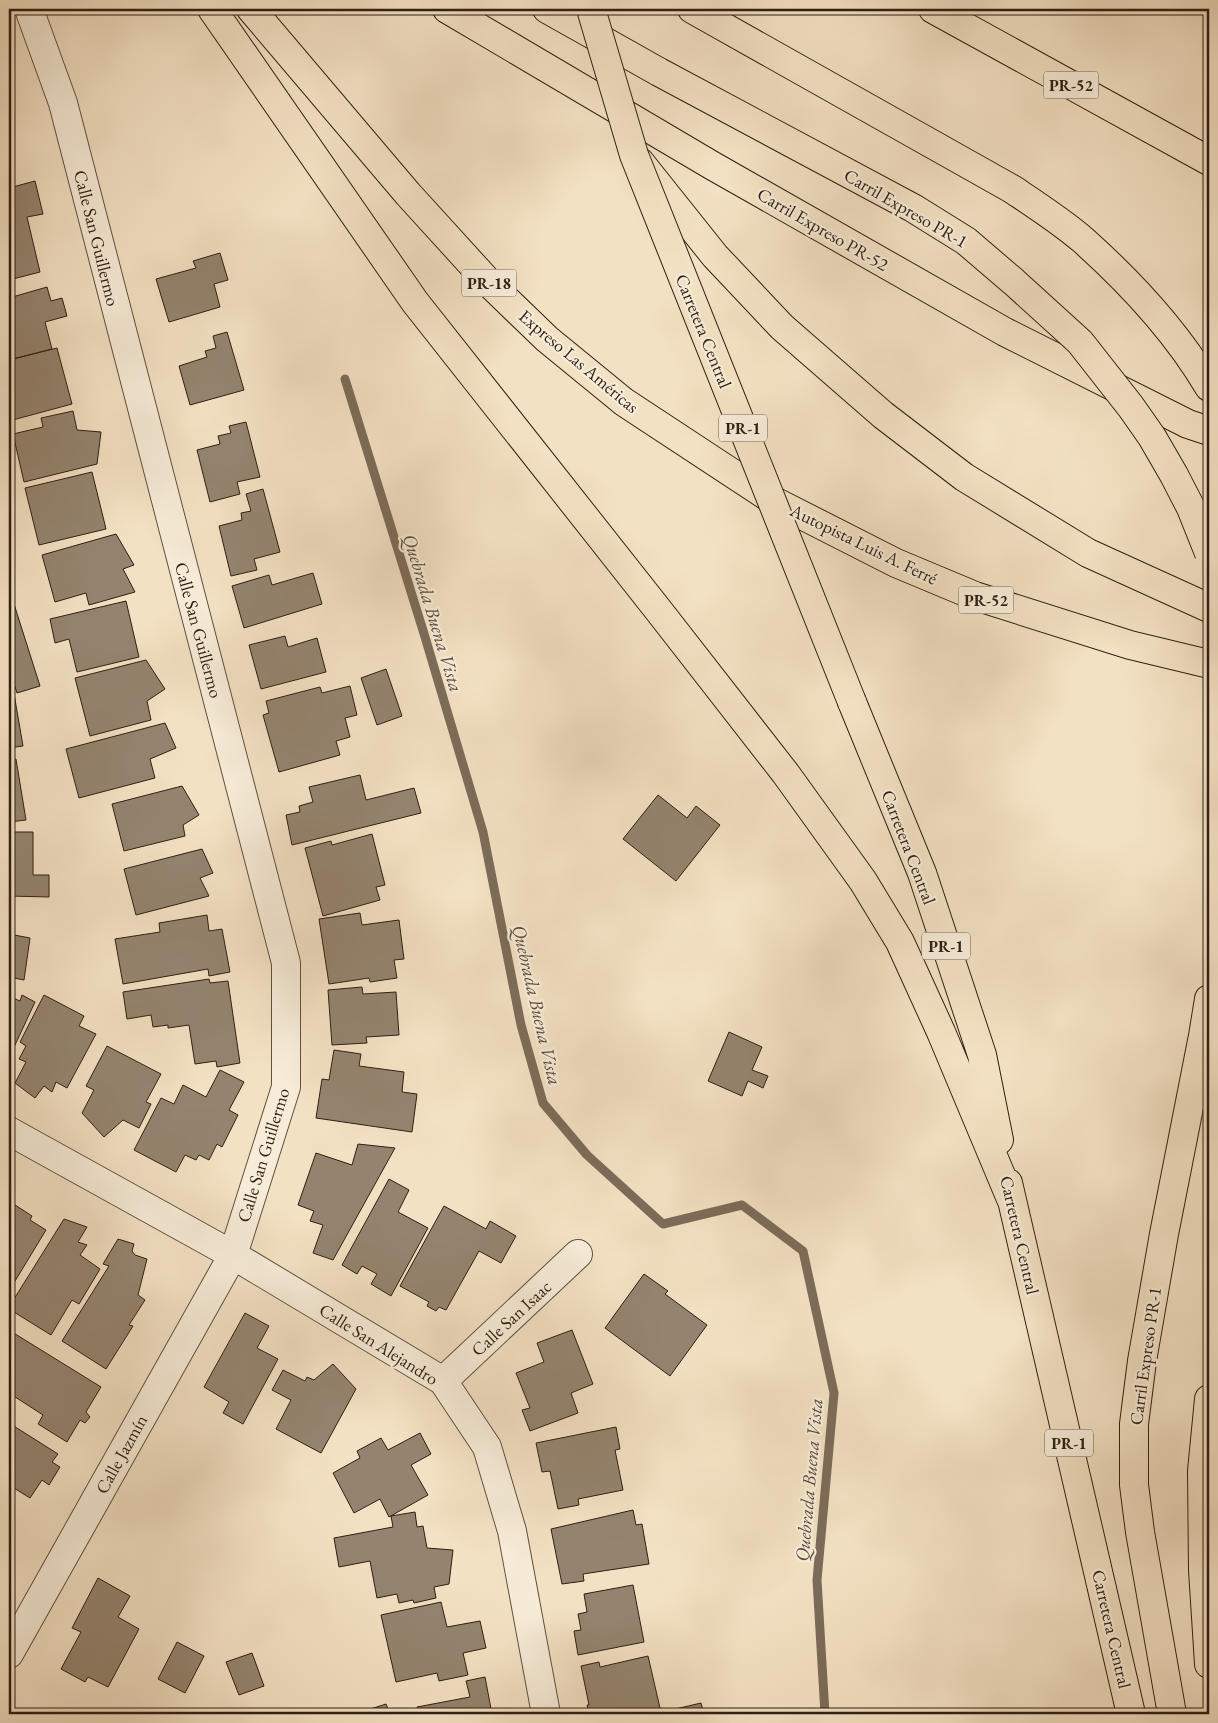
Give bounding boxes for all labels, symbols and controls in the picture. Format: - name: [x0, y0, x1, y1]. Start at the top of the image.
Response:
- road number: PR-52: [1044, 72, 1098, 98]
- street label: Carril Expreso PR-1: [840, 163, 972, 253]
- street label: Calle San Guillermo: [69, 168, 125, 309]
- street label: Carril Expreso PR-52: [753, 182, 893, 276]
- road number: PR-18: [462, 270, 516, 296]
- street label: Carretera Central: [671, 271, 737, 391]
- street label: Expreso Las Américas: [514, 304, 644, 418]
- road number: PR-1: [719, 414, 767, 442]
- street label: Autopista Luis A. Ferré: [786, 498, 942, 590]
- water label: Quebrada Buena Vista: [397, 531, 469, 695]
- street label: Calle San Guillermo: [170, 560, 228, 700]
- road number: PR-52: [958, 586, 1014, 614]
- street label: Carretera Central: [877, 786, 941, 908]
- water label: Quebrada Buena Vista: [506, 922, 568, 1088]
- road number: PR-1: [922, 932, 970, 959]
- street label: Calle San Guillermo: [232, 1085, 294, 1225]
- street label: Carretera Central: [995, 1173, 1045, 1297]
- street label: Calle San Isaac: [466, 1275, 556, 1361]
- street label: Carril Expreso PR-1: [1124, 1285, 1166, 1427]
- street label: Calle San Alejandro: [315, 1298, 443, 1390]
- water label: Quebrada Buena Vista: [789, 1397, 829, 1563]
- street label: Calle Jazmín: [90, 1410, 152, 1498]
- road number: PR-1: [1045, 1430, 1093, 1456]
- street label: Carretera Central: [1087, 1567, 1137, 1691]

